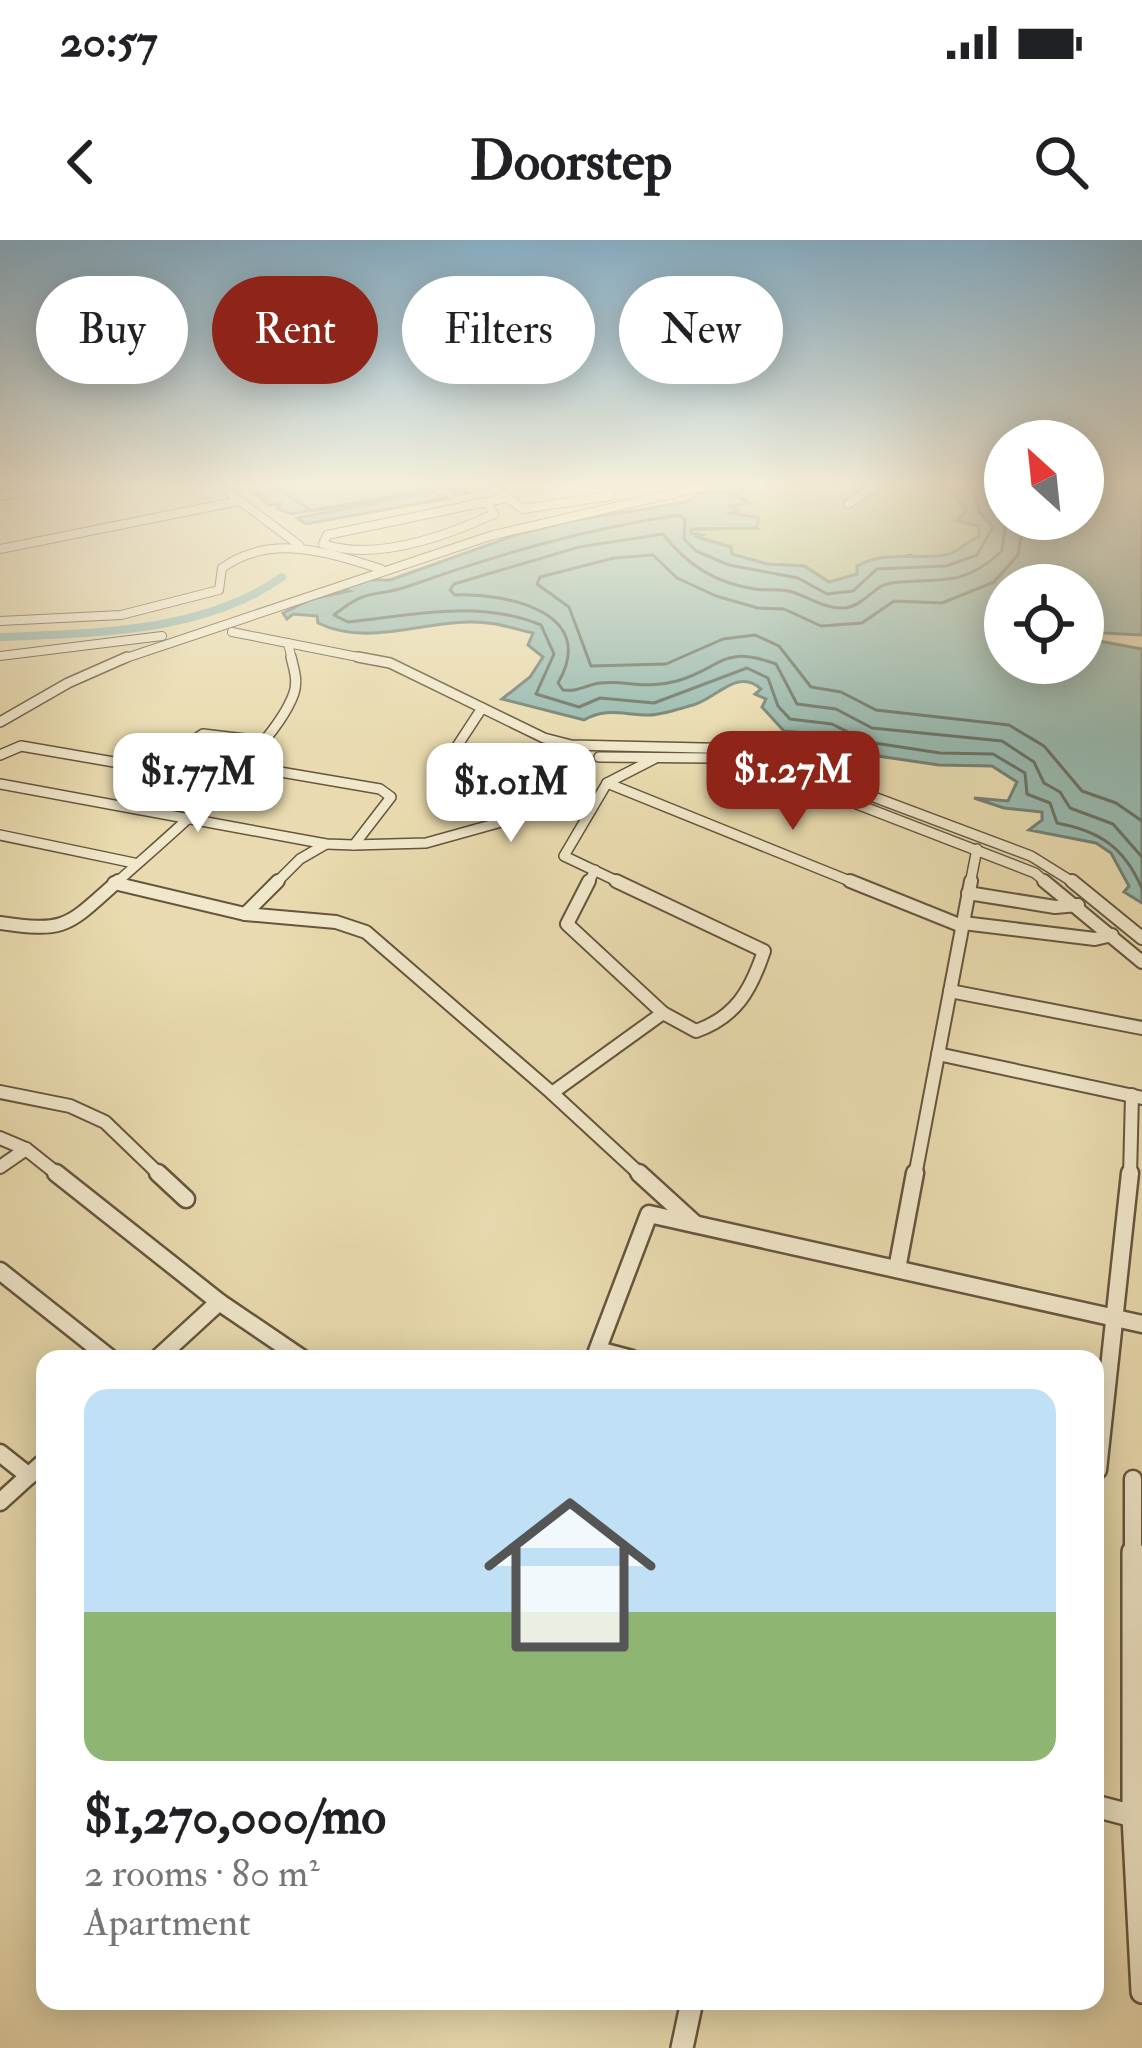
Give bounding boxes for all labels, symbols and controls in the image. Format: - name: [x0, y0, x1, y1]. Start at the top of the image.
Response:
- text: 20:57: [60, 14, 157, 70]
- text: Doorstep: [470, 128, 672, 196]
- icon: back: [48, 129, 114, 195]
- icon: search: [1028, 129, 1094, 195]
- chip: Buy: [36, 276, 188, 384]
- chip: Rent: [212, 276, 378, 384]
- chip: Filters: [402, 276, 595, 384]
- chip: New: [619, 276, 783, 384]
- north arrow: [984, 420, 1104, 540]
- map controls: [984, 420, 1104, 684]
- button: locate: [984, 564, 1104, 684]
- pin: $1.27M: [695, 731, 891, 833]
- pin: $1.77M: [100, 733, 296, 835]
- pin: $1.01M: [413, 743, 609, 845]
- text: $1.27M: [734, 745, 852, 794]
- text: $1.77M: [140, 747, 256, 796]
- text: $1.01M: [454, 757, 568, 806]
- icon: home: [462, 1467, 678, 1683]
- text: $1,270,000/mo: [84, 1785, 386, 1849]
- text: 2 rooms · 80 m²: [84, 1849, 319, 1898]
- text: Apartment: [84, 1898, 251, 1947]

